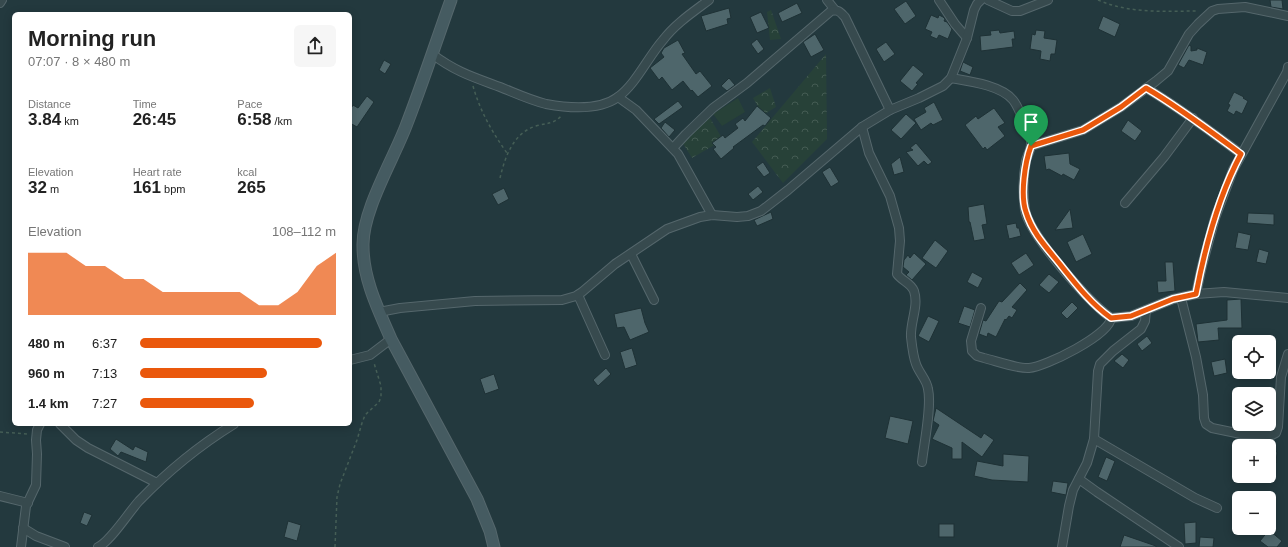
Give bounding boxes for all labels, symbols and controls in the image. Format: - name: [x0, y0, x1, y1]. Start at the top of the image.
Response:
- button: share: [294, 25, 336, 67]
- text: Morning run: [28, 26, 156, 51]
- text: 07:07 · 8 × 480 m: [28, 54, 130, 69]
- text: Distance: [28, 98, 71, 110]
- text: Time: [133, 98, 157, 110]
- text: Pace: [237, 98, 262, 110]
- pin: [1014, 105, 1048, 146]
- text: 3.84: [28, 110, 61, 129]
- text: 26:45: [133, 110, 176, 129]
- text: 6:58: [237, 110, 271, 129]
- icon: arrive: [1020, 111, 1042, 133]
- text: km: [61, 115, 79, 127]
- text: /km: [271, 115, 292, 127]
- text: Elevation: [28, 166, 73, 178]
- text: Heart rate: [133, 166, 182, 178]
- text: kcal: [237, 166, 257, 178]
- text: 32: [28, 178, 47, 197]
- text: 161: [133, 178, 161, 197]
- text: 265: [237, 178, 266, 197]
- text: m: [47, 183, 59, 195]
- text: bpm: [161, 183, 186, 195]
- text: Elevation: [28, 224, 81, 239]
- text: 108–112 m: [272, 224, 336, 239]
- map controls: [1232, 335, 1276, 535]
- button: locate: [1232, 335, 1276, 379]
- text: 480 m: [28, 336, 65, 351]
- text: 6:37: [92, 336, 117, 351]
- text: 960 m: [28, 366, 65, 381]
- text: 7:13: [92, 366, 117, 381]
- button: layers: [1232, 387, 1276, 431]
- text: 1.4 km: [28, 396, 68, 411]
- text: 7:27: [92, 396, 117, 411]
- button: +: [1232, 439, 1276, 483]
- button: −: [1232, 491, 1276, 535]

